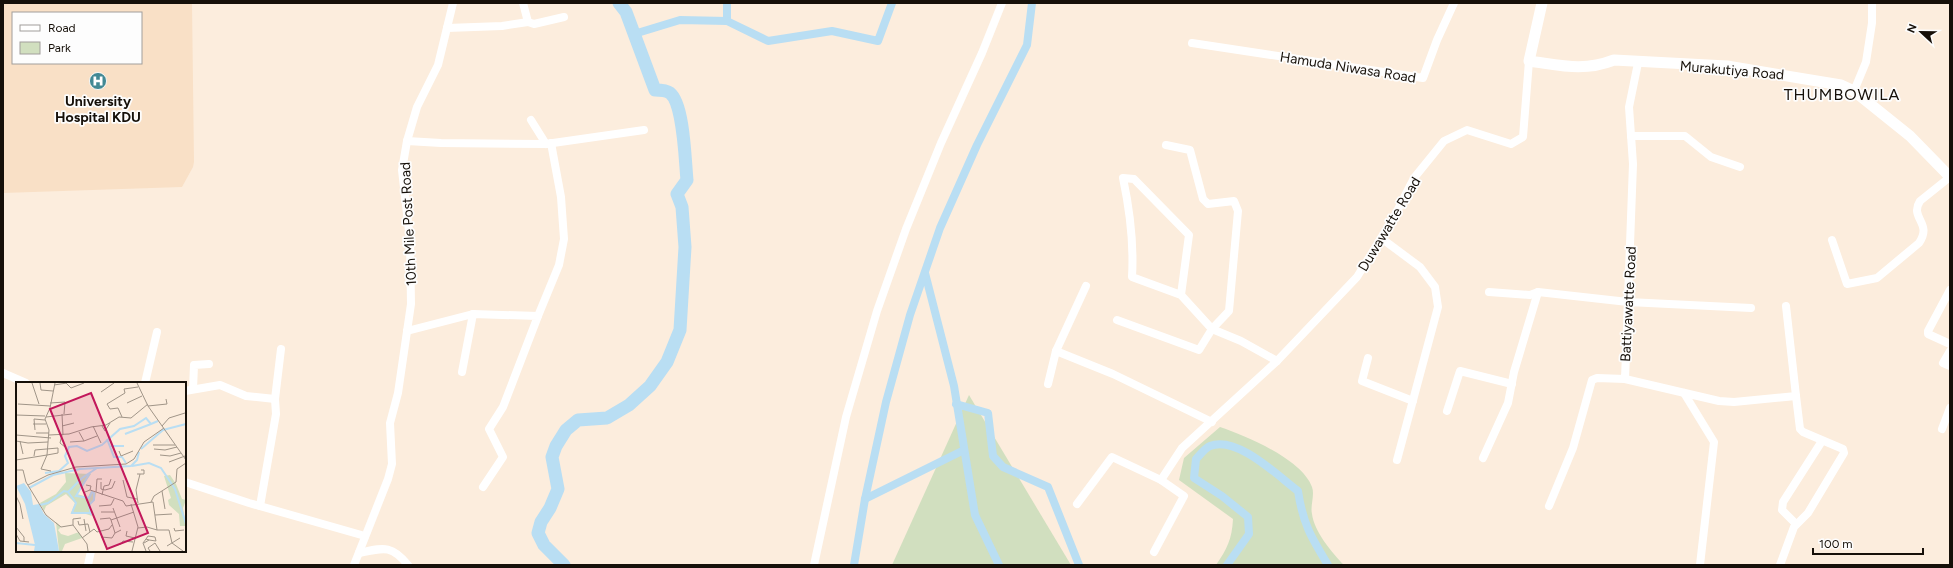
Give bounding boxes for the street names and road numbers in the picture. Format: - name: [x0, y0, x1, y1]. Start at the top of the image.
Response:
- street label: Hamuda Niwasa Road: [1279, 48, 1417, 87]
- street label: Murakutiya Road: [1679, 57, 1785, 84]
- street label: 10th Mile Post Road: [397, 162, 420, 286]
- street label: Duwawatte Road: [1355, 174, 1424, 275]
- street label: Battiyawatte Road: [1617, 246, 1640, 362]

